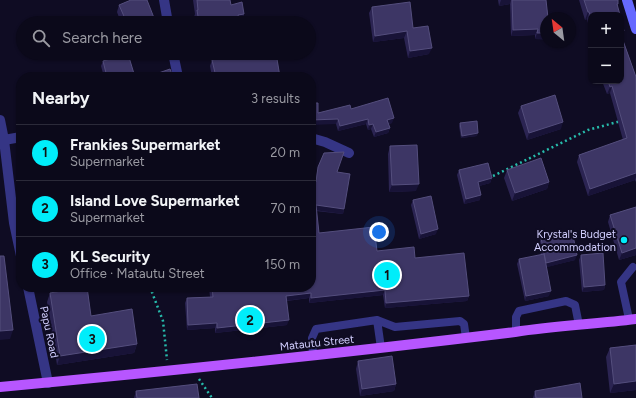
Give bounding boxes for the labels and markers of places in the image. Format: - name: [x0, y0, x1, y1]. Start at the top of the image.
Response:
- place label: Krystal's Budget Accommodation: [534, 228, 616, 254]
- marker: Krystal's Budget Accommodation: [619, 235, 629, 245]
- pin: 1: [374, 260, 400, 290]
- pin: 2: [237, 305, 263, 335]
- pin: 3: [79, 324, 105, 354]

